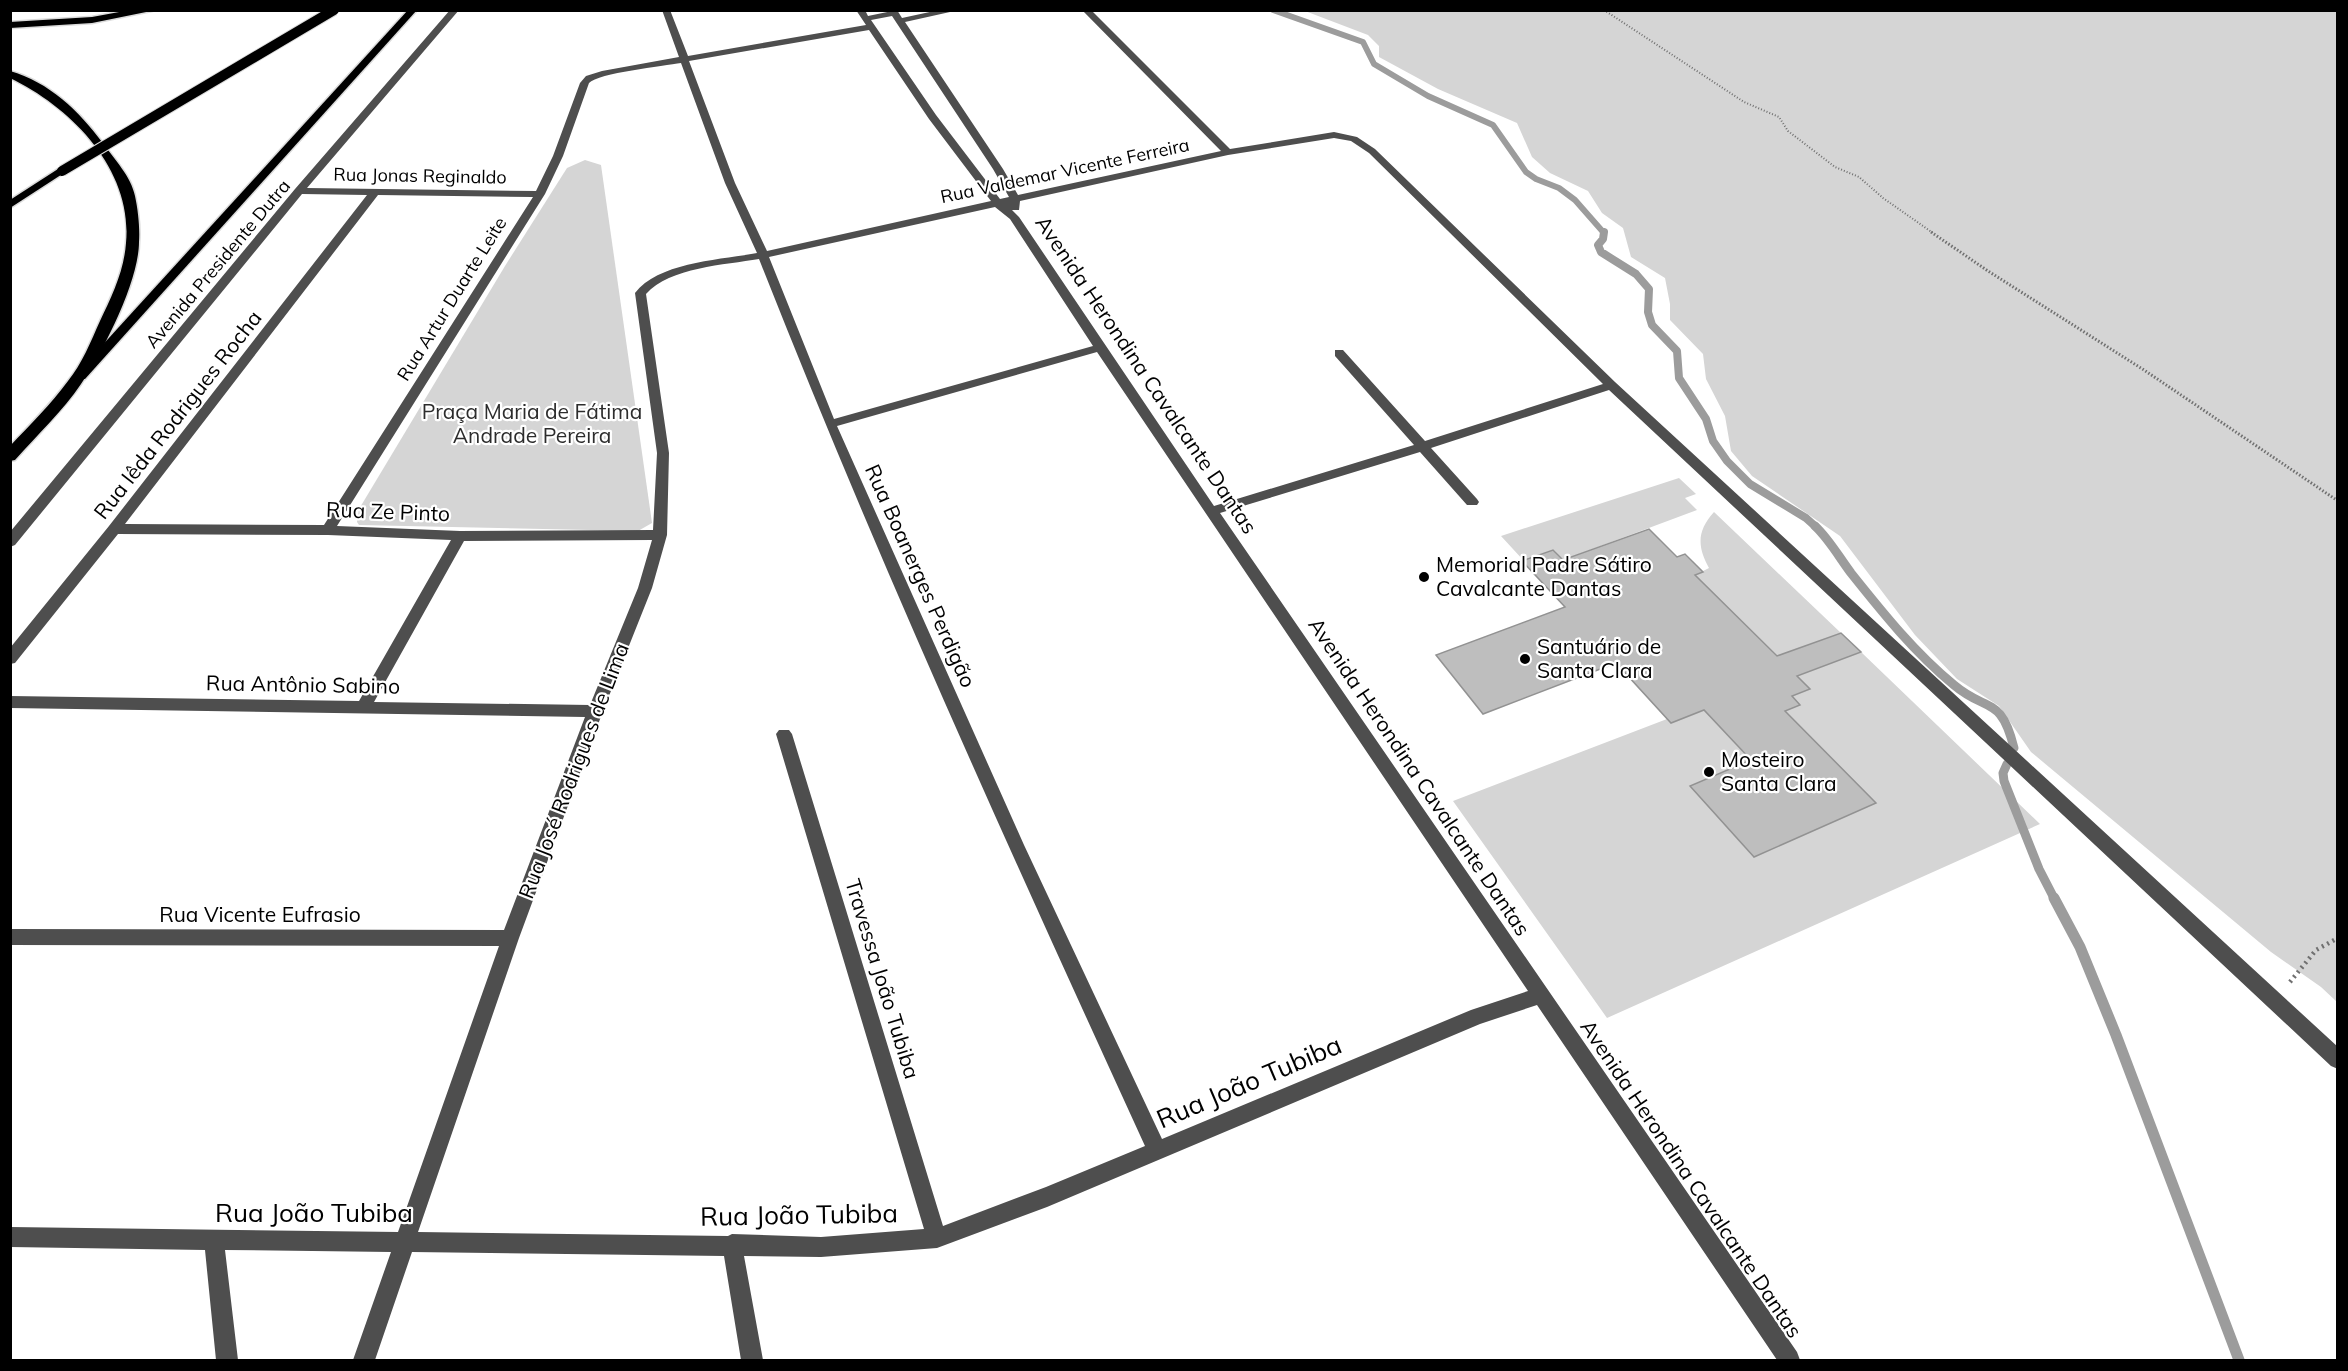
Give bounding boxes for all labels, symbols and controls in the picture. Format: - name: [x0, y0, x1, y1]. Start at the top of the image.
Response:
- street label: Rua Valdemar Vicente Ferreira: [938, 133, 1191, 208]
- street label: Rua Jonas Reginaldo: [333, 162, 507, 189]
- street label: Avenida Presidente Dutra: [140, 175, 295, 353]
- street label: Avenida Herondina Cavalcante Dantas: [1030, 211, 1263, 538]
- street label: Rua Artur Duarte Leite: [392, 213, 511, 385]
- street label: Rua Iêda Rodrigues Rocha: [88, 305, 267, 524]
- park label: Praça Maria de Fátima Andrade Pereira: [422, 398, 642, 448]
- street label: Rua Boanerges Perdigão: [860, 460, 982, 691]
- street label: Rua Ze Pinto: [326, 496, 450, 526]
- place label: Memorial Padre Sátiro Cavalcante Dantas: [1436, 551, 1652, 601]
- marker: Memorial Padre Sátiro Cavalcante Dantas: [1417, 570, 1431, 584]
- street label: Avenida Herondina Cavalcante Dantas: [1303, 613, 1536, 940]
- place label: Santuário de Santa Clara: [1537, 633, 1661, 683]
- street label: Rua José Rodrigues de Lima: [512, 639, 634, 902]
- marker: Santuário de Santa Clara: [1518, 652, 1532, 666]
- street label: Rua Antônio Sabino: [206, 669, 400, 699]
- place label: Mosteiro Santa Clara: [1721, 746, 1837, 796]
- marker: Mosteiro Santa Clara: [1702, 765, 1716, 779]
- street label: Travessa João Tubiba: [840, 876, 926, 1082]
- street label: Rua Vicente Eufrasio: [159, 901, 361, 927]
- street label: Avenida Herondina Cavalcante Dantas: [1575, 1015, 1808, 1342]
- street label: Rua João Tubiba: [1151, 1028, 1346, 1135]
- street label: Rua João Tubiba: [215, 1196, 413, 1229]
- street label: Rua João Tubiba: [700, 1196, 898, 1233]

